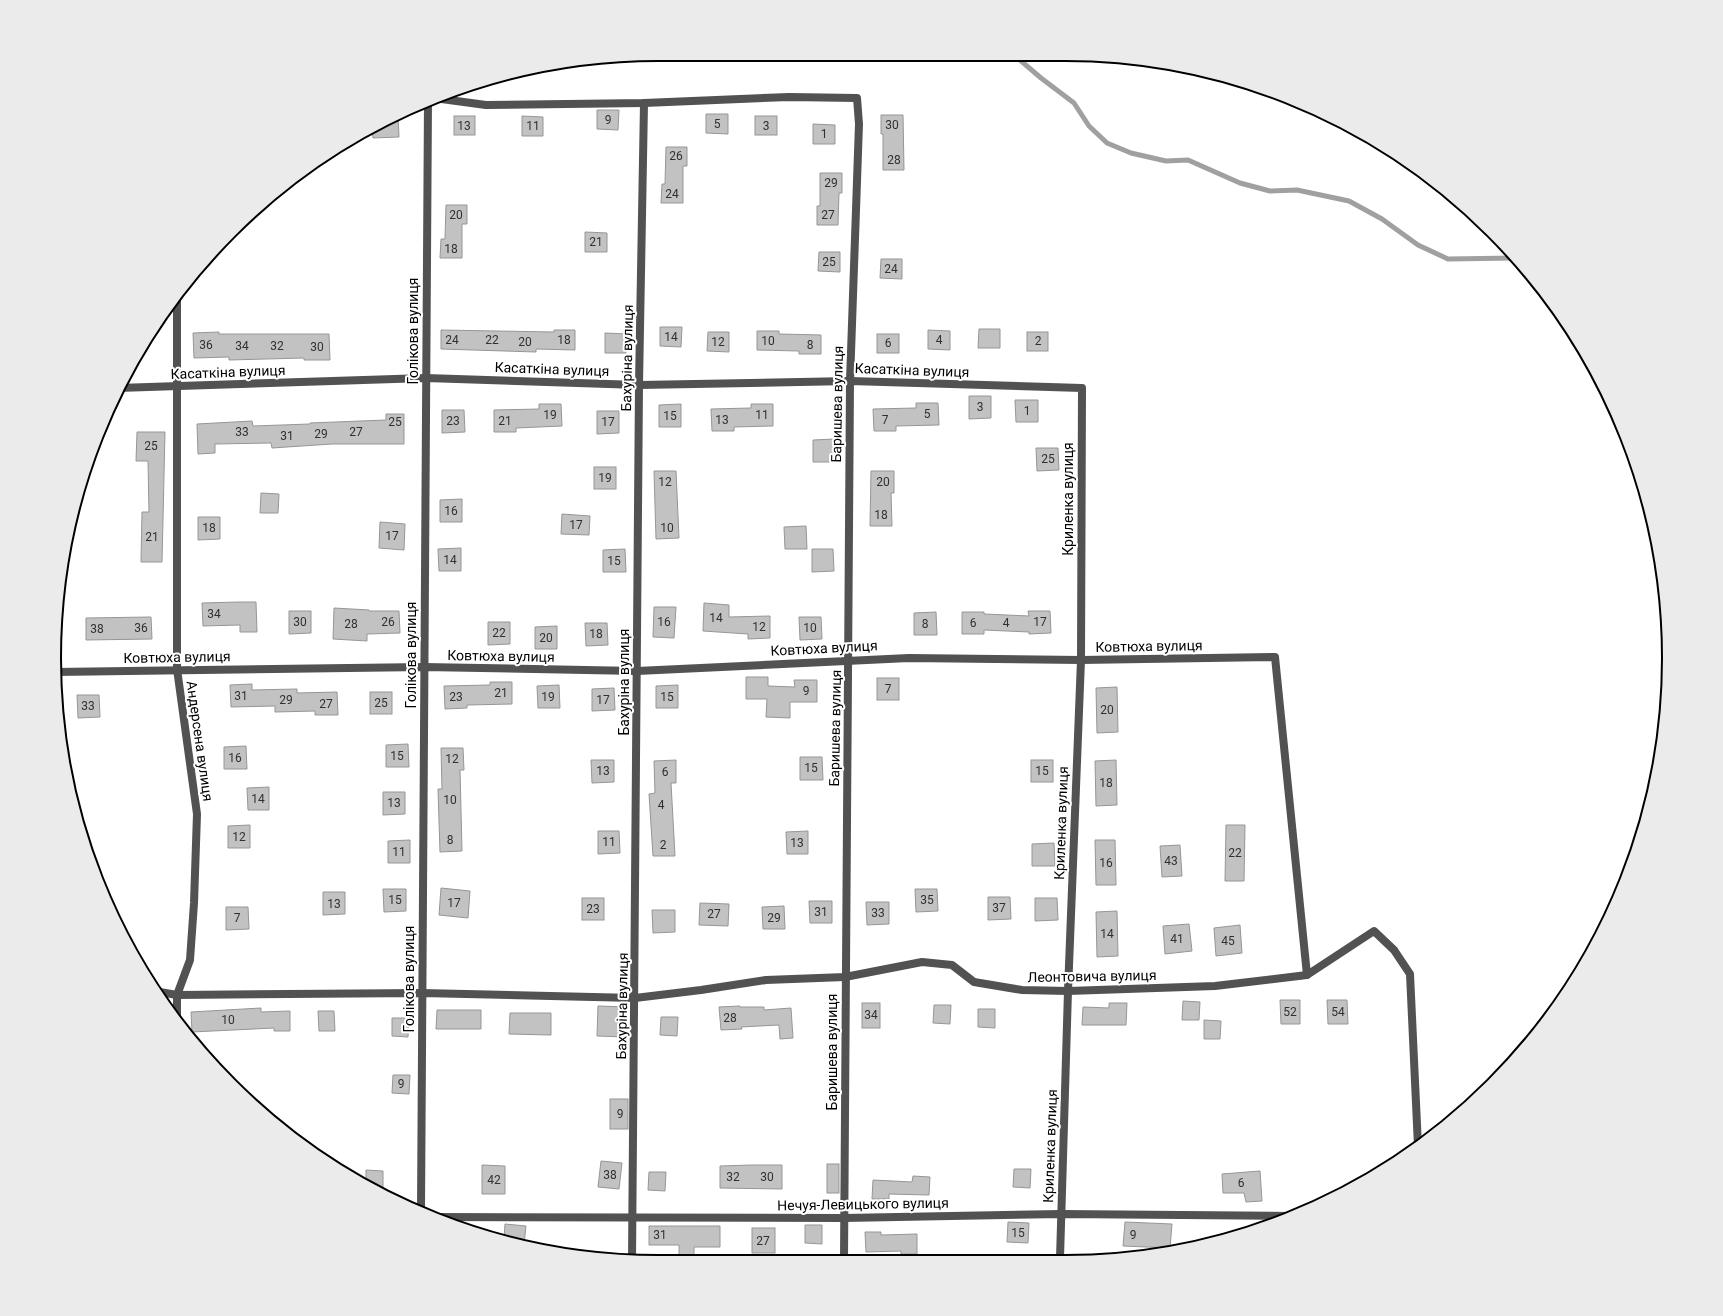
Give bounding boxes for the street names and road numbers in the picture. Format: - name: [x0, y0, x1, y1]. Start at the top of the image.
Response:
- street label: Голікова вулиця: [405, 278, 421, 384]
- street label: Бахуріна вулиця: [618, 304, 636, 412]
- street label: Баришева вулиця: [828, 345, 846, 463]
- street label: Касаткіна вулиця: [494, 359, 610, 379]
- street label: Касаткіна вулиця: [854, 360, 970, 380]
- street label: Касаткіна вулиця: [170, 362, 286, 382]
- street label: Криленка вулиця: [1060, 442, 1076, 556]
- street label: Голікова вулиця: [403, 602, 419, 708]
- street label: Бахуріна вулиця: [616, 629, 632, 735]
- street label: Ковтюха вулиця: [770, 637, 878, 659]
- street label: Ковтюха вулиця: [1095, 637, 1203, 655]
- street label: Ковтюха вулиця: [447, 647, 555, 665]
- street label: Ковтюха вулиця: [123, 648, 231, 666]
- street label: Баришева вулиця: [826, 669, 844, 787]
- street label: Андерсена вулиця: [184, 680, 216, 802]
- street label: Криленка вулиця: [1051, 766, 1071, 880]
- street label: Голікова вулиця: [401, 926, 417, 1032]
- street label: Бахуріна вулиця: [613, 952, 631, 1060]
- street label: Леонтовича вулиця: [1027, 967, 1157, 985]
- street label: Баришева вулиця: [824, 994, 840, 1110]
- street label: Криленка вулиця: [1040, 1089, 1060, 1203]
- street label: Нечуя-Левицького вулиця: [777, 1195, 949, 1213]

